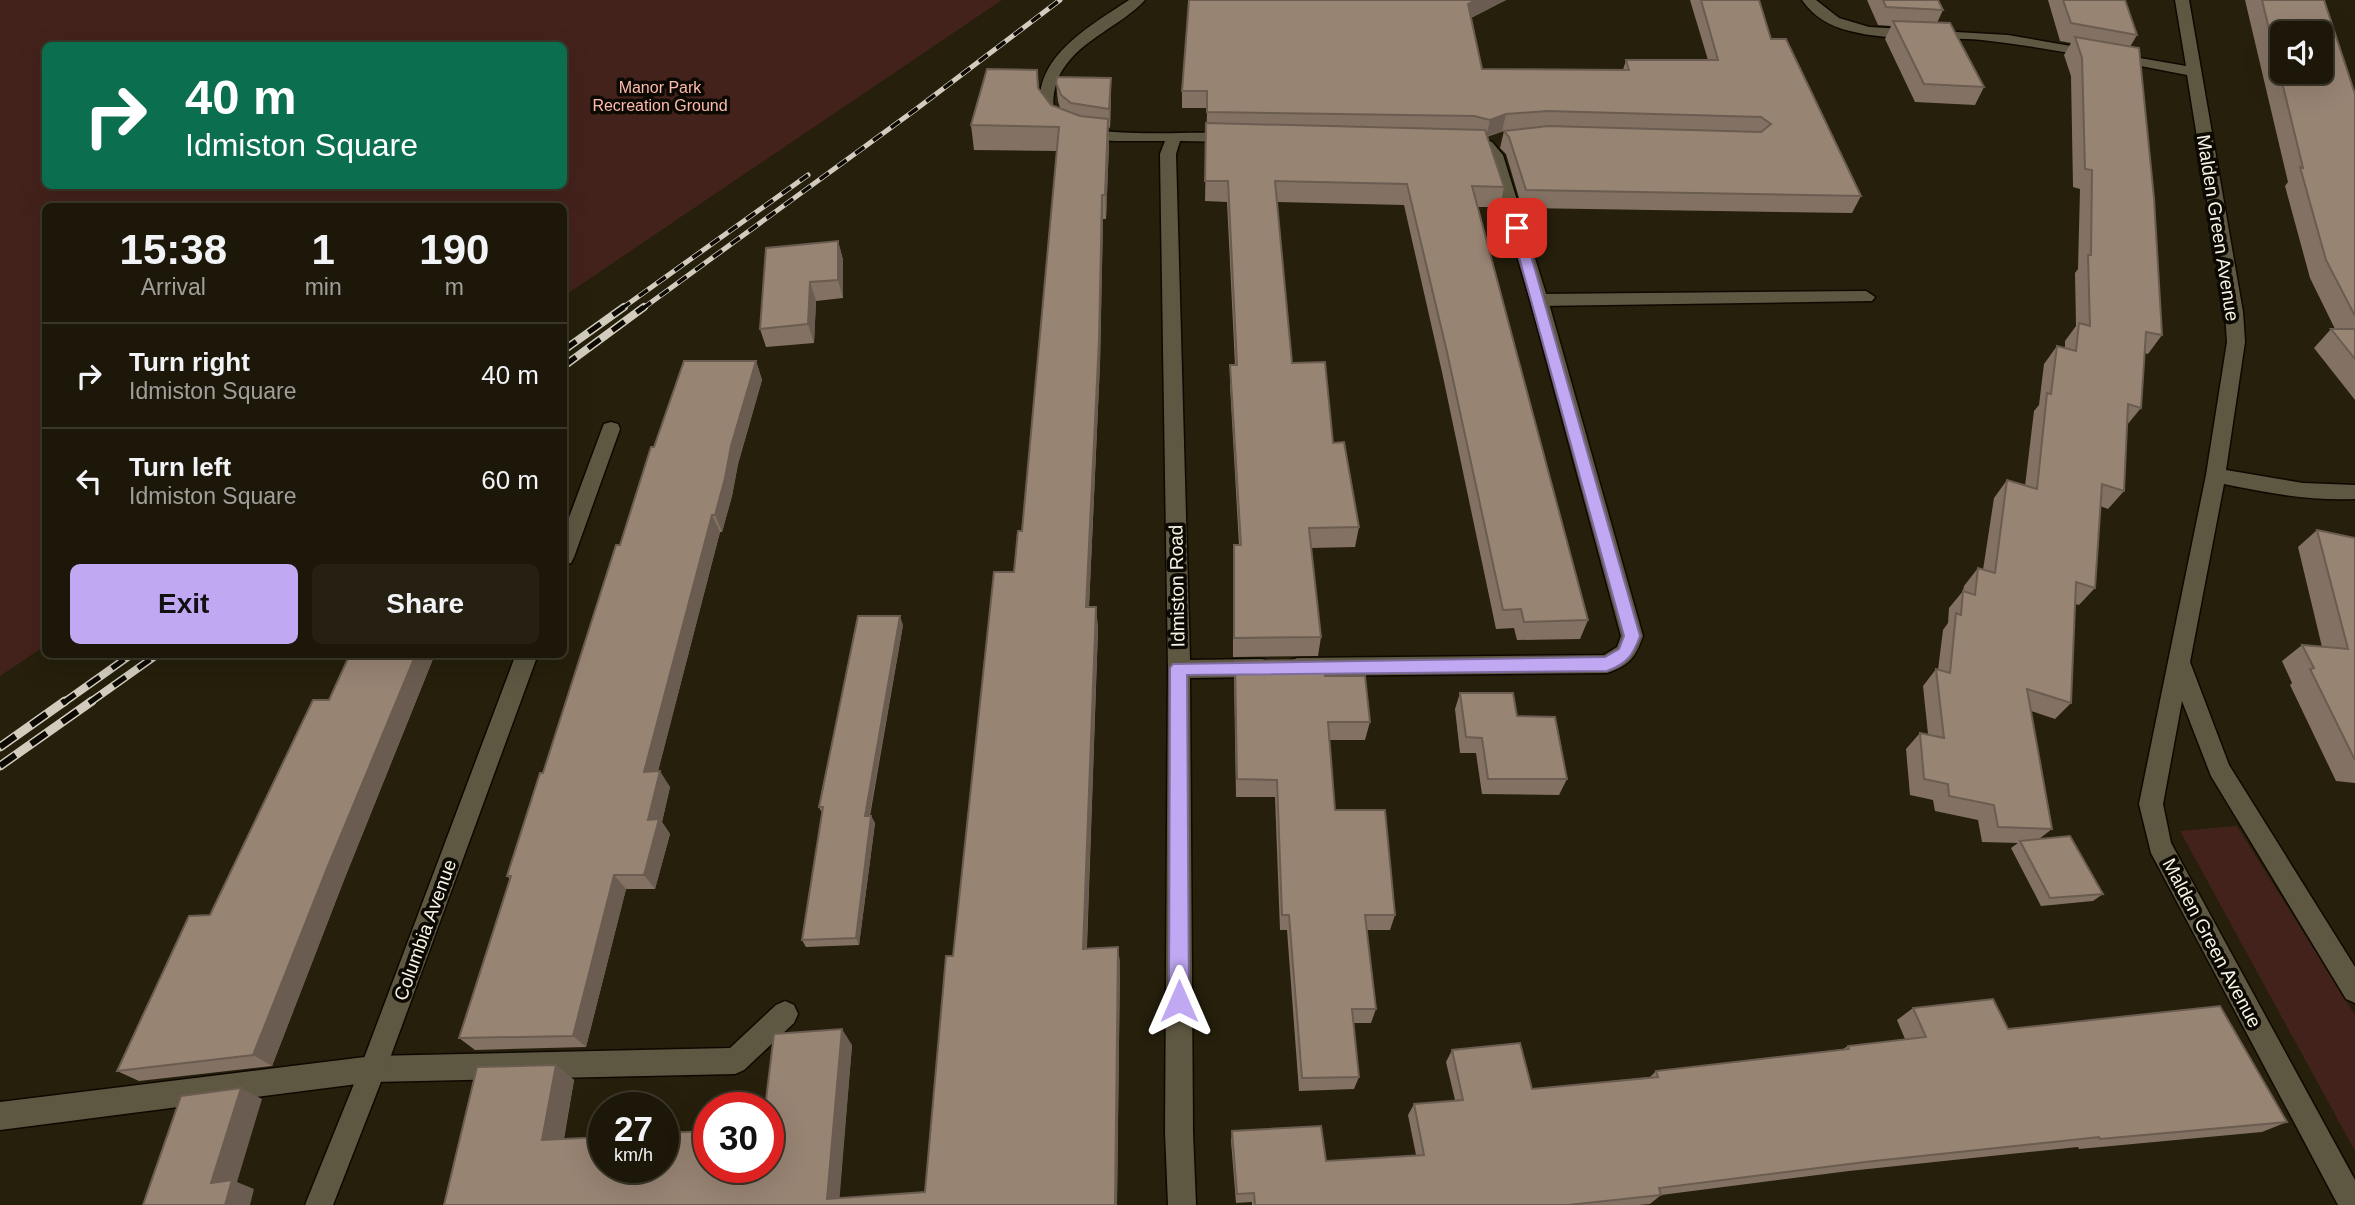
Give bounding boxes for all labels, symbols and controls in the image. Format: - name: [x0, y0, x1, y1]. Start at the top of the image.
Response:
- map controls: [2270, 21, 2333, 84]
- button: sound: [2270, 21, 2333, 84]
- icon: right: [70, 70, 161, 161]
- text: 40 m: [185, 70, 297, 124]
- park label: Manor Park Recreation Ground: [592, 79, 728, 114]
- text: Idmiston Square: [185, 127, 418, 163]
- street label: Malden Green Avenue: [2193, 133, 2243, 323]
- pin: [1487, 198, 1547, 258]
- icon: arrive: [1498, 209, 1536, 247]
- text: 15:38: [120, 226, 227, 273]
- text: 1: [311, 226, 335, 273]
- text: 190: [419, 226, 489, 273]
- text: Arrival: [141, 274, 206, 300]
- text: min: [305, 274, 342, 300]
- text: m: [445, 274, 464, 300]
- text: Turn right: [129, 347, 250, 377]
- icon: right: [70, 357, 108, 395]
- text: 40 m: [481, 360, 539, 390]
- text: Idmiston Square: [129, 378, 296, 404]
- text: Turn left: [129, 452, 231, 482]
- icon: left: [70, 462, 108, 500]
- text: 60 m: [481, 465, 539, 495]
- text: Idmiston Square: [129, 483, 296, 509]
- street label: Idmiston Road: [1165, 525, 1189, 647]
- button: Exit: [70, 564, 298, 644]
- button: Share: [312, 564, 539, 644]
- street label: Malden Green Avenue: [2158, 855, 2266, 1031]
- street label: Columbia Avenue: [390, 857, 460, 1003]
- position arrow: [1142, 964, 1216, 1038]
- speed limit sign: 30: [693, 1092, 784, 1183]
- text: 27: [614, 1109, 653, 1148]
- text: km/h: [614, 1145, 653, 1165]

